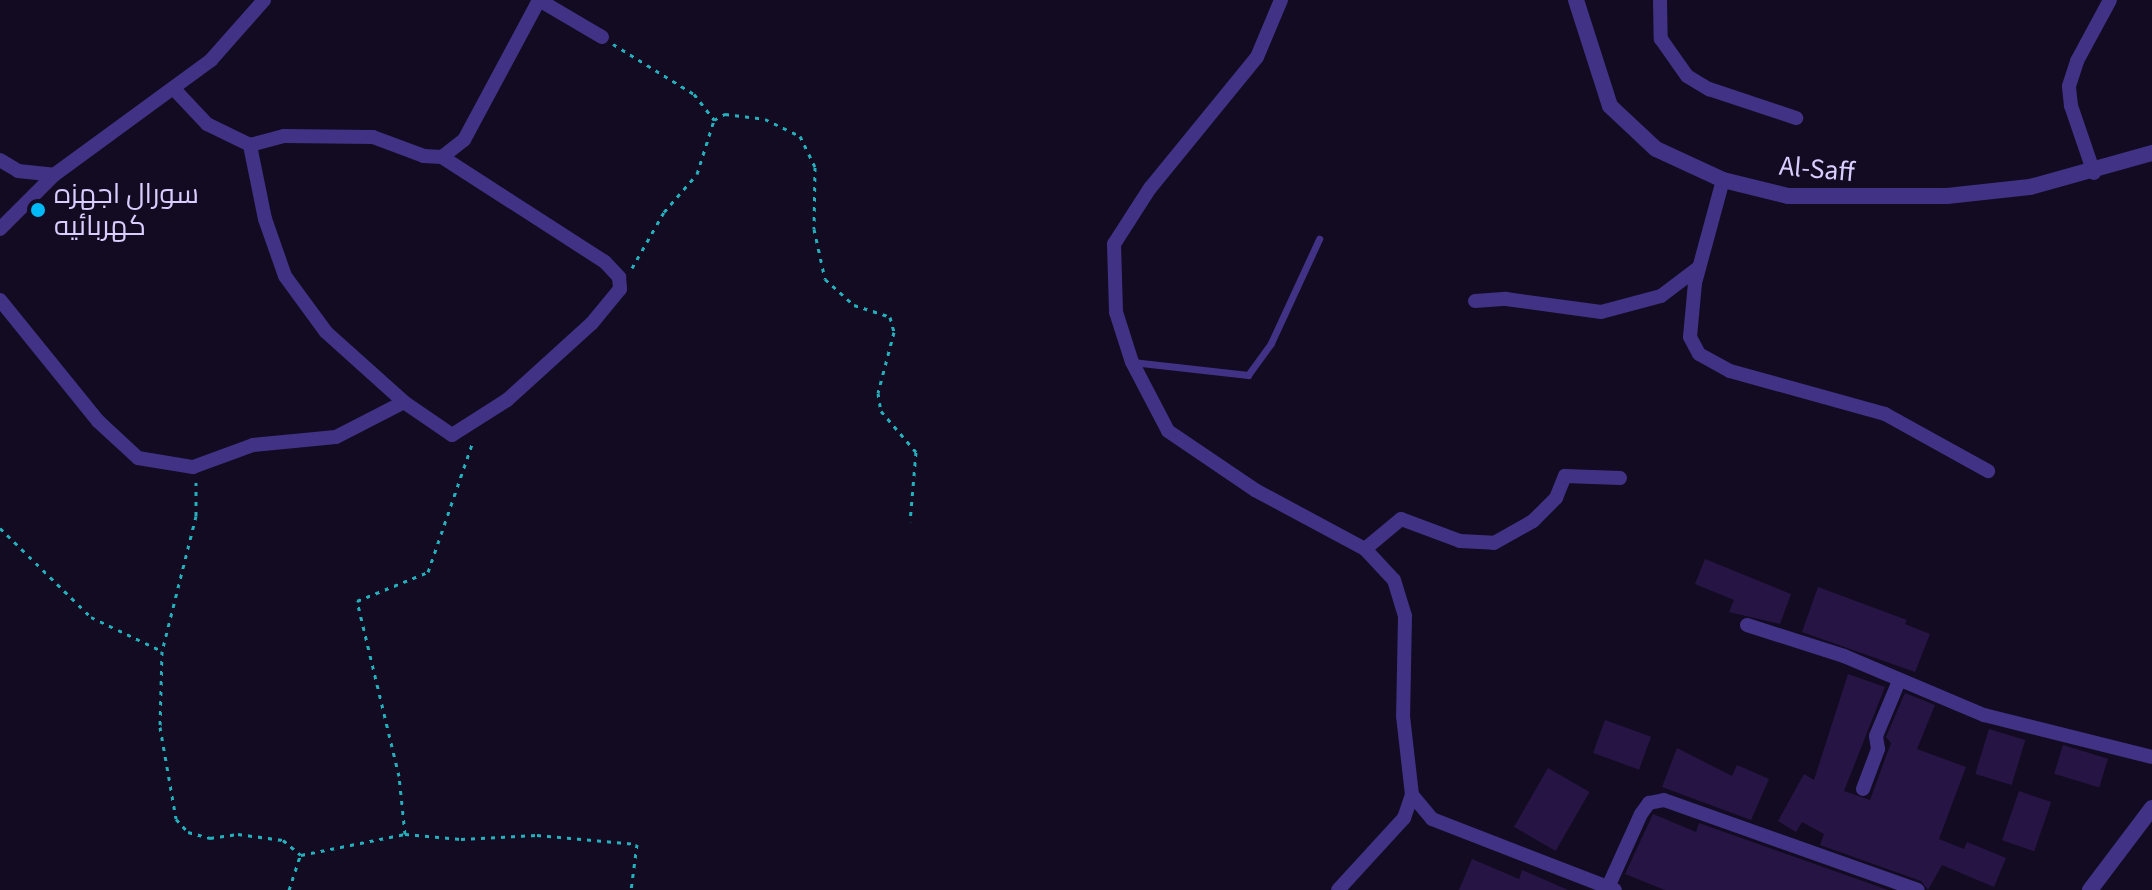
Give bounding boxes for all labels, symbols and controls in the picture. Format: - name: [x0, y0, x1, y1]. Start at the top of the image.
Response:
- street label: Al-Saff: [1778, 149, 1856, 189]
- place label: سورال اجهزه كهربائيه: [54, 177, 199, 243]
- marker: سورال اجهزه كهربائيه: [29, 201, 47, 219]

